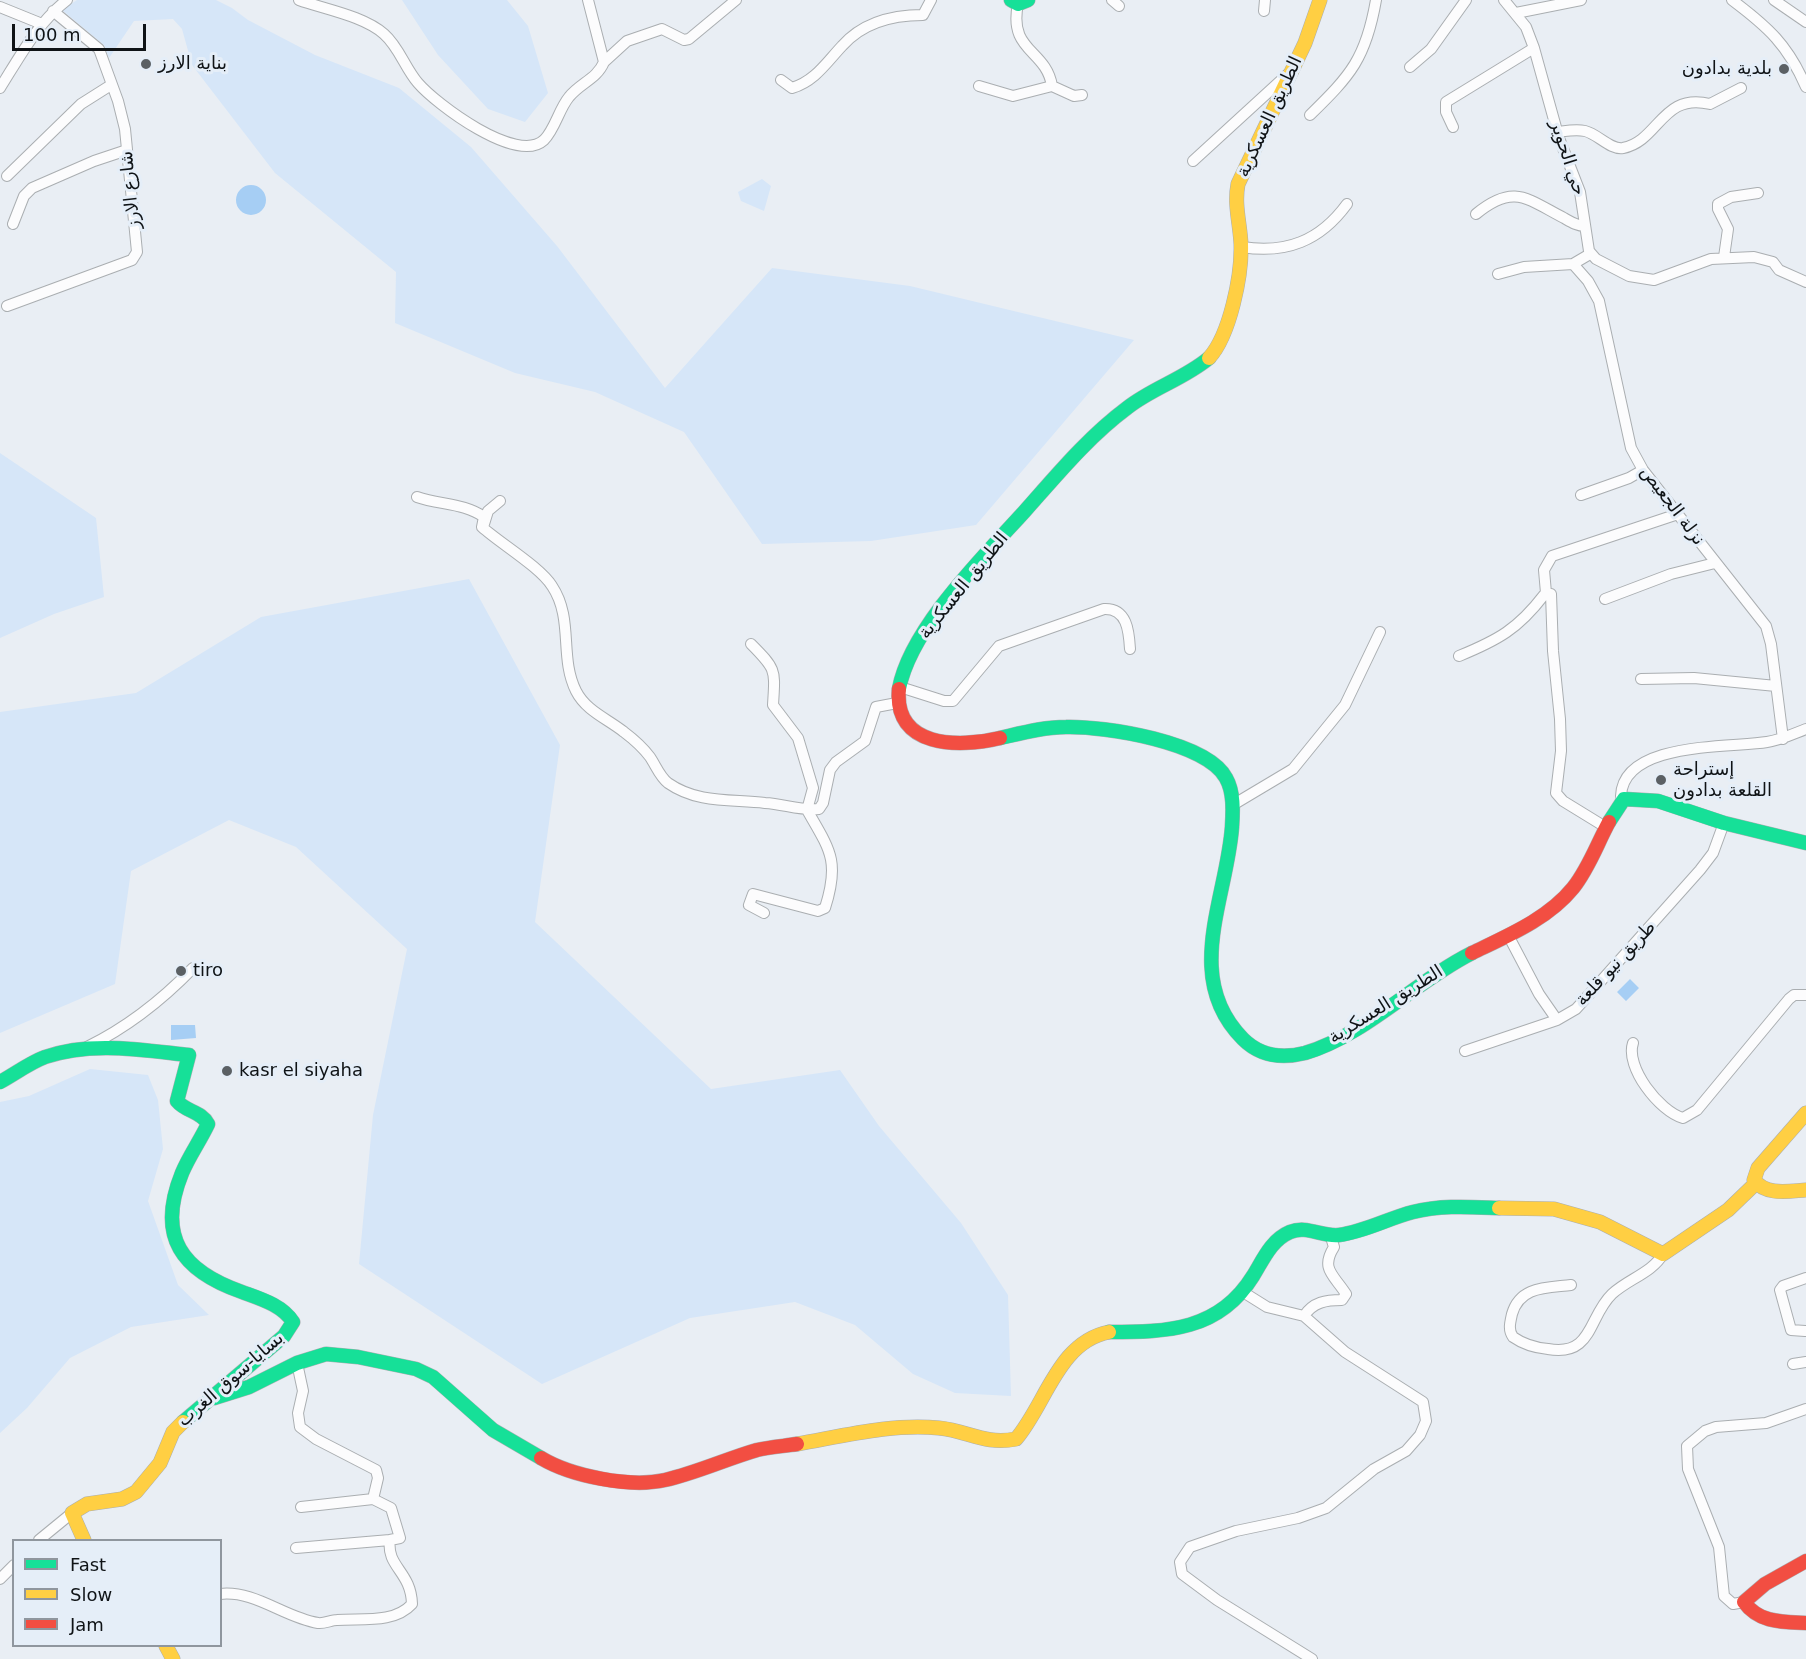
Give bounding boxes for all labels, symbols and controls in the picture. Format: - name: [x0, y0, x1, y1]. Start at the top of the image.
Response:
- scale bar: [15, 12, 148, 50]
- text: 100 m: [23, 24, 81, 45]
- place label: بناية الارز: [158, 53, 227, 75]
- street label: الطريق العسكرية: [1233, 53, 1307, 181]
- marker: بناية الارز: [139, 57, 153, 71]
- place label: بلدية بدادون: [1682, 58, 1772, 80]
- marker: بلدية بدادون: [1777, 62, 1791, 76]
- street label: حي الحوير: [1545, 117, 1589, 199]
- street label: شارع الارز: [116, 150, 146, 230]
- street label: نزلة الجعيص: [1635, 462, 1709, 550]
- street label: الطريق العسكرية: [914, 528, 1014, 644]
- place label: إستراحة القلعة بدادون: [1673, 759, 1772, 802]
- marker: إستراحة القلعة بدادون: [1654, 773, 1668, 787]
- street label: طريق نيو قلعة: [1571, 917, 1661, 1011]
- place label: tiro: [193, 960, 223, 982]
- street label: الطريق العسكرية: [1325, 961, 1447, 1049]
- marker: tiro: [174, 964, 188, 978]
- place label: kasr el siyaha: [239, 1060, 363, 1082]
- marker: kasr el siyaha: [220, 1064, 234, 1078]
- street label: بسايا-سوق الغرب: [173, 1328, 289, 1432]
- legend: [12, 1539, 222, 1647]
- text: Fast: [70, 1554, 106, 1575]
- text: Slow: [70, 1584, 112, 1605]
- text: Jam: [70, 1614, 104, 1635]

